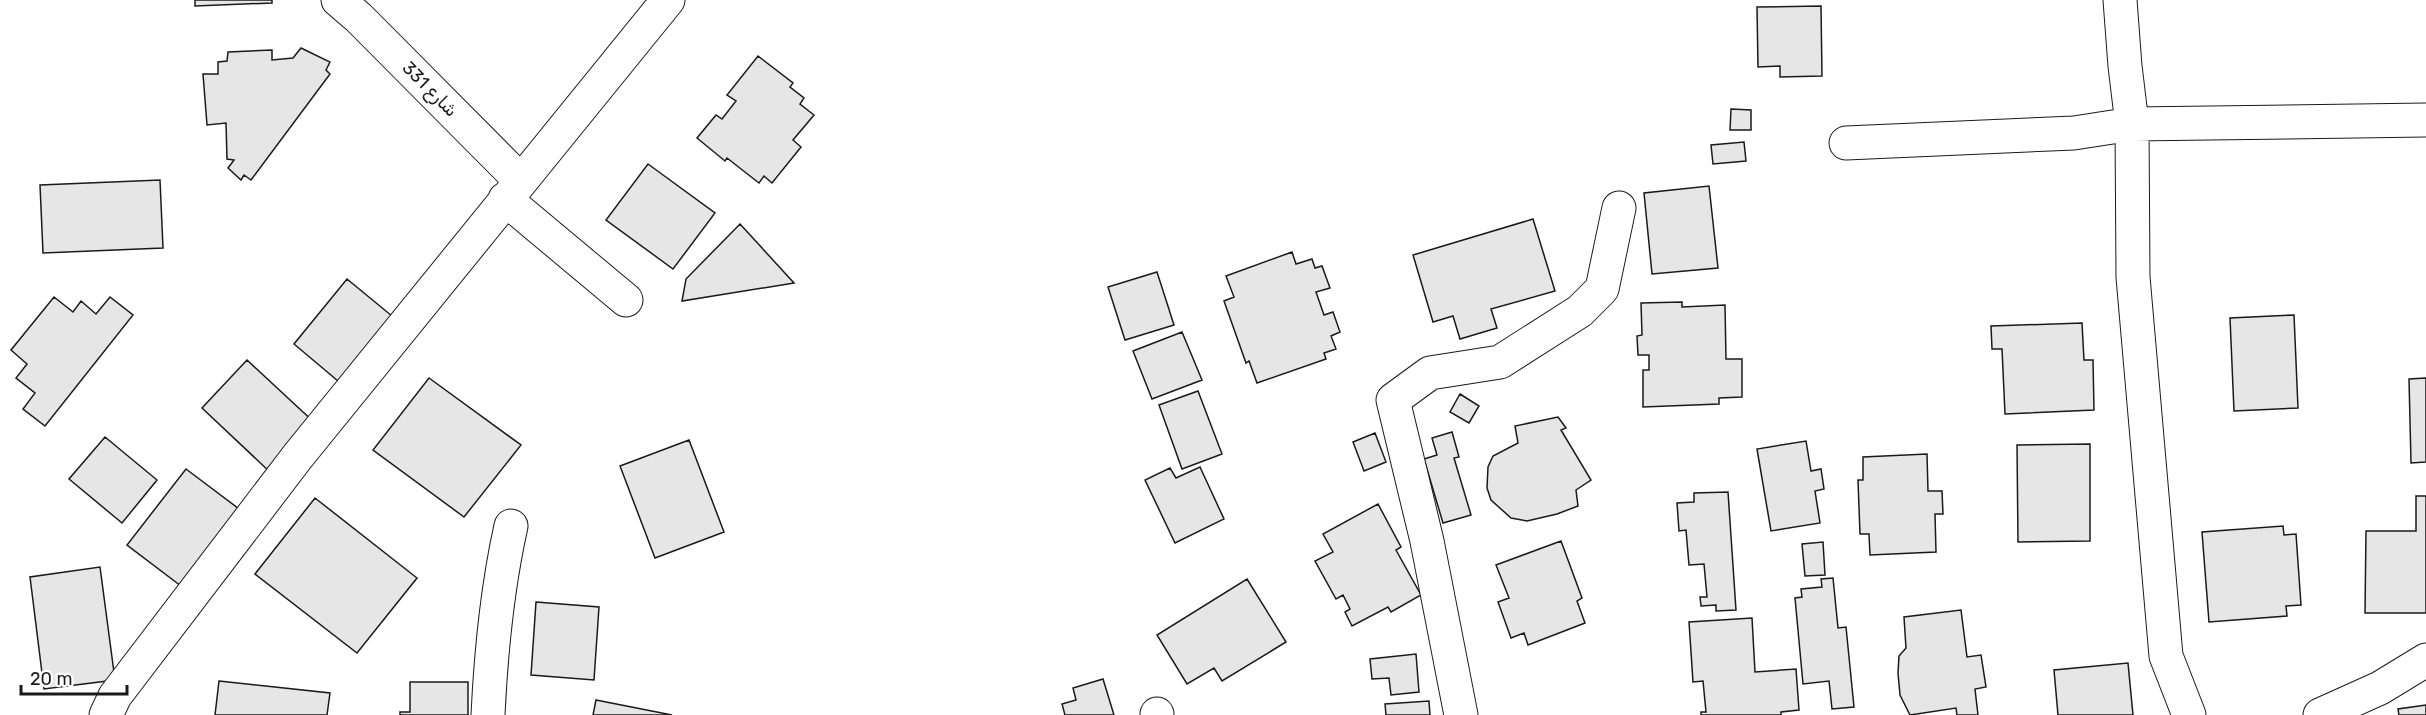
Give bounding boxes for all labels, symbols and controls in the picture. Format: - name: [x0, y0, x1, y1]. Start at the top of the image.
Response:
- street label: شارع 331: [397, 57, 462, 122]
- scale bar: [21, 658, 128, 696]
- text: 20 m: [30, 668, 72, 690]

